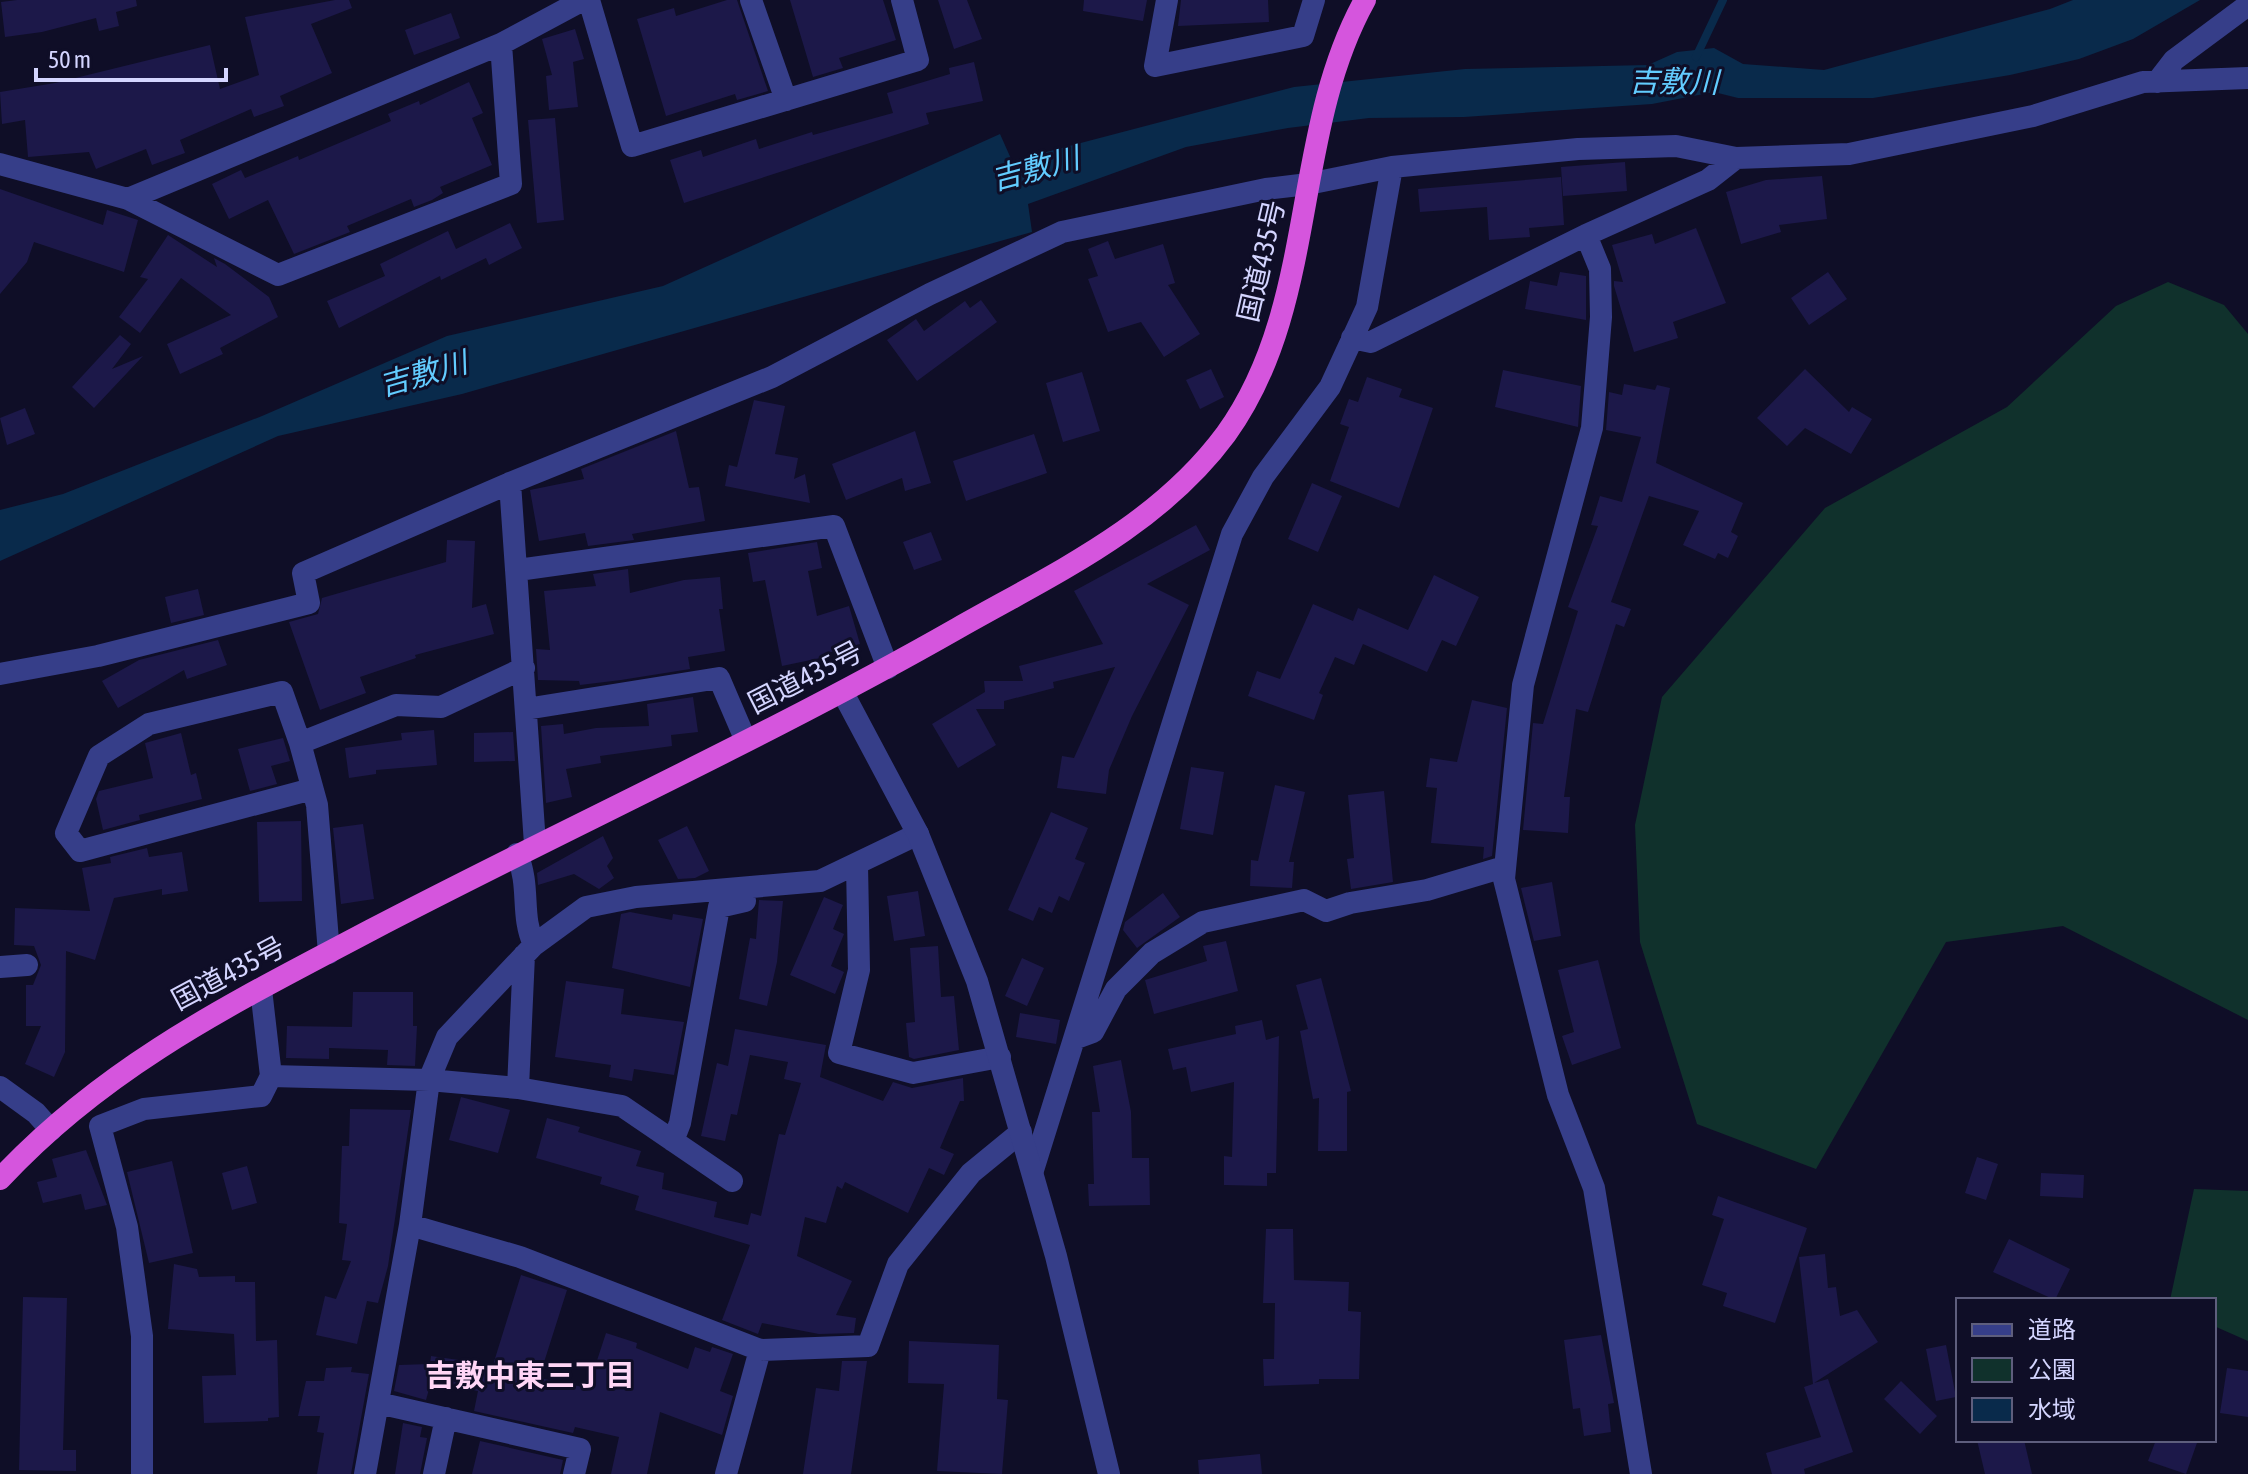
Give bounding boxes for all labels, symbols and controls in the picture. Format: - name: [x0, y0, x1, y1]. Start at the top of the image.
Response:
- scale bar: [36, 32, 226, 82]
- text: 50 m: [48, 46, 91, 73]
- water label: 吉敷川: [1629, 63, 1722, 99]
- water label: 吉敷川: [987, 139, 1086, 196]
- street label: 国道435号: [1232, 197, 1290, 325]
- water label: 吉敷川: [375, 343, 474, 402]
- street label: 国道435号: [743, 635, 867, 719]
- street label: 国道435号: [166, 930, 290, 1016]
- legend: [1956, 1298, 2216, 1442]
- text: 道路: [2028, 1316, 2076, 1343]
- text: 公園: [2028, 1356, 2076, 1383]
- district label: 吉敷中東三丁目: [425, 1358, 635, 1392]
- text: 水域: [2028, 1396, 2076, 1423]

